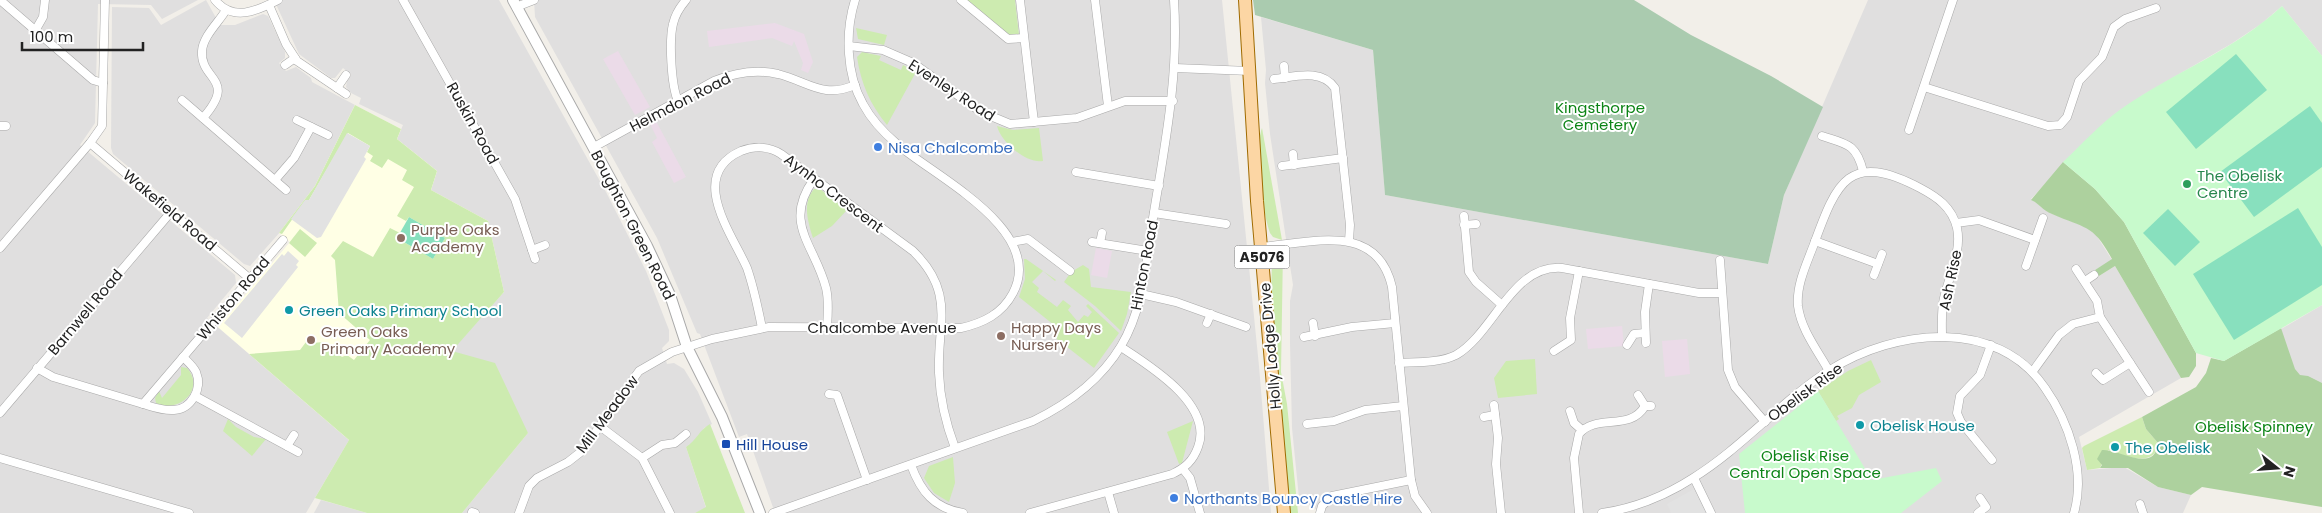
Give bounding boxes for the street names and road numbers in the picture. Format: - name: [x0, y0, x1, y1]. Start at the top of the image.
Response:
- street label: Evenley Road: [905, 54, 999, 126]
- street label: Helmdon Road: [626, 67, 734, 137]
- street label: Ruskin Road: [442, 78, 504, 168]
- street label: Boughton Green Road: [586, 147, 680, 303]
- street label: Aynho Crescent: [780, 149, 888, 237]
- street label: Wakefield Road: [119, 164, 221, 256]
- street label: Hinton Road: [1125, 218, 1163, 312]
- road number: A5076: [1234, 246, 1290, 268]
- street label: Ash Rise: [1933, 248, 1967, 312]
- street label: Whiston Road: [192, 252, 274, 344]
- street label: Barnwell Road: [43, 264, 127, 360]
- street label: Holly Lodge Drive: [1254, 282, 1286, 410]
- street label: Chalcombe Avenue: [808, 317, 956, 338]
- street label: Obelisk Rise: [1763, 358, 1847, 426]
- street label: Mill Meadow: [571, 370, 644, 457]

